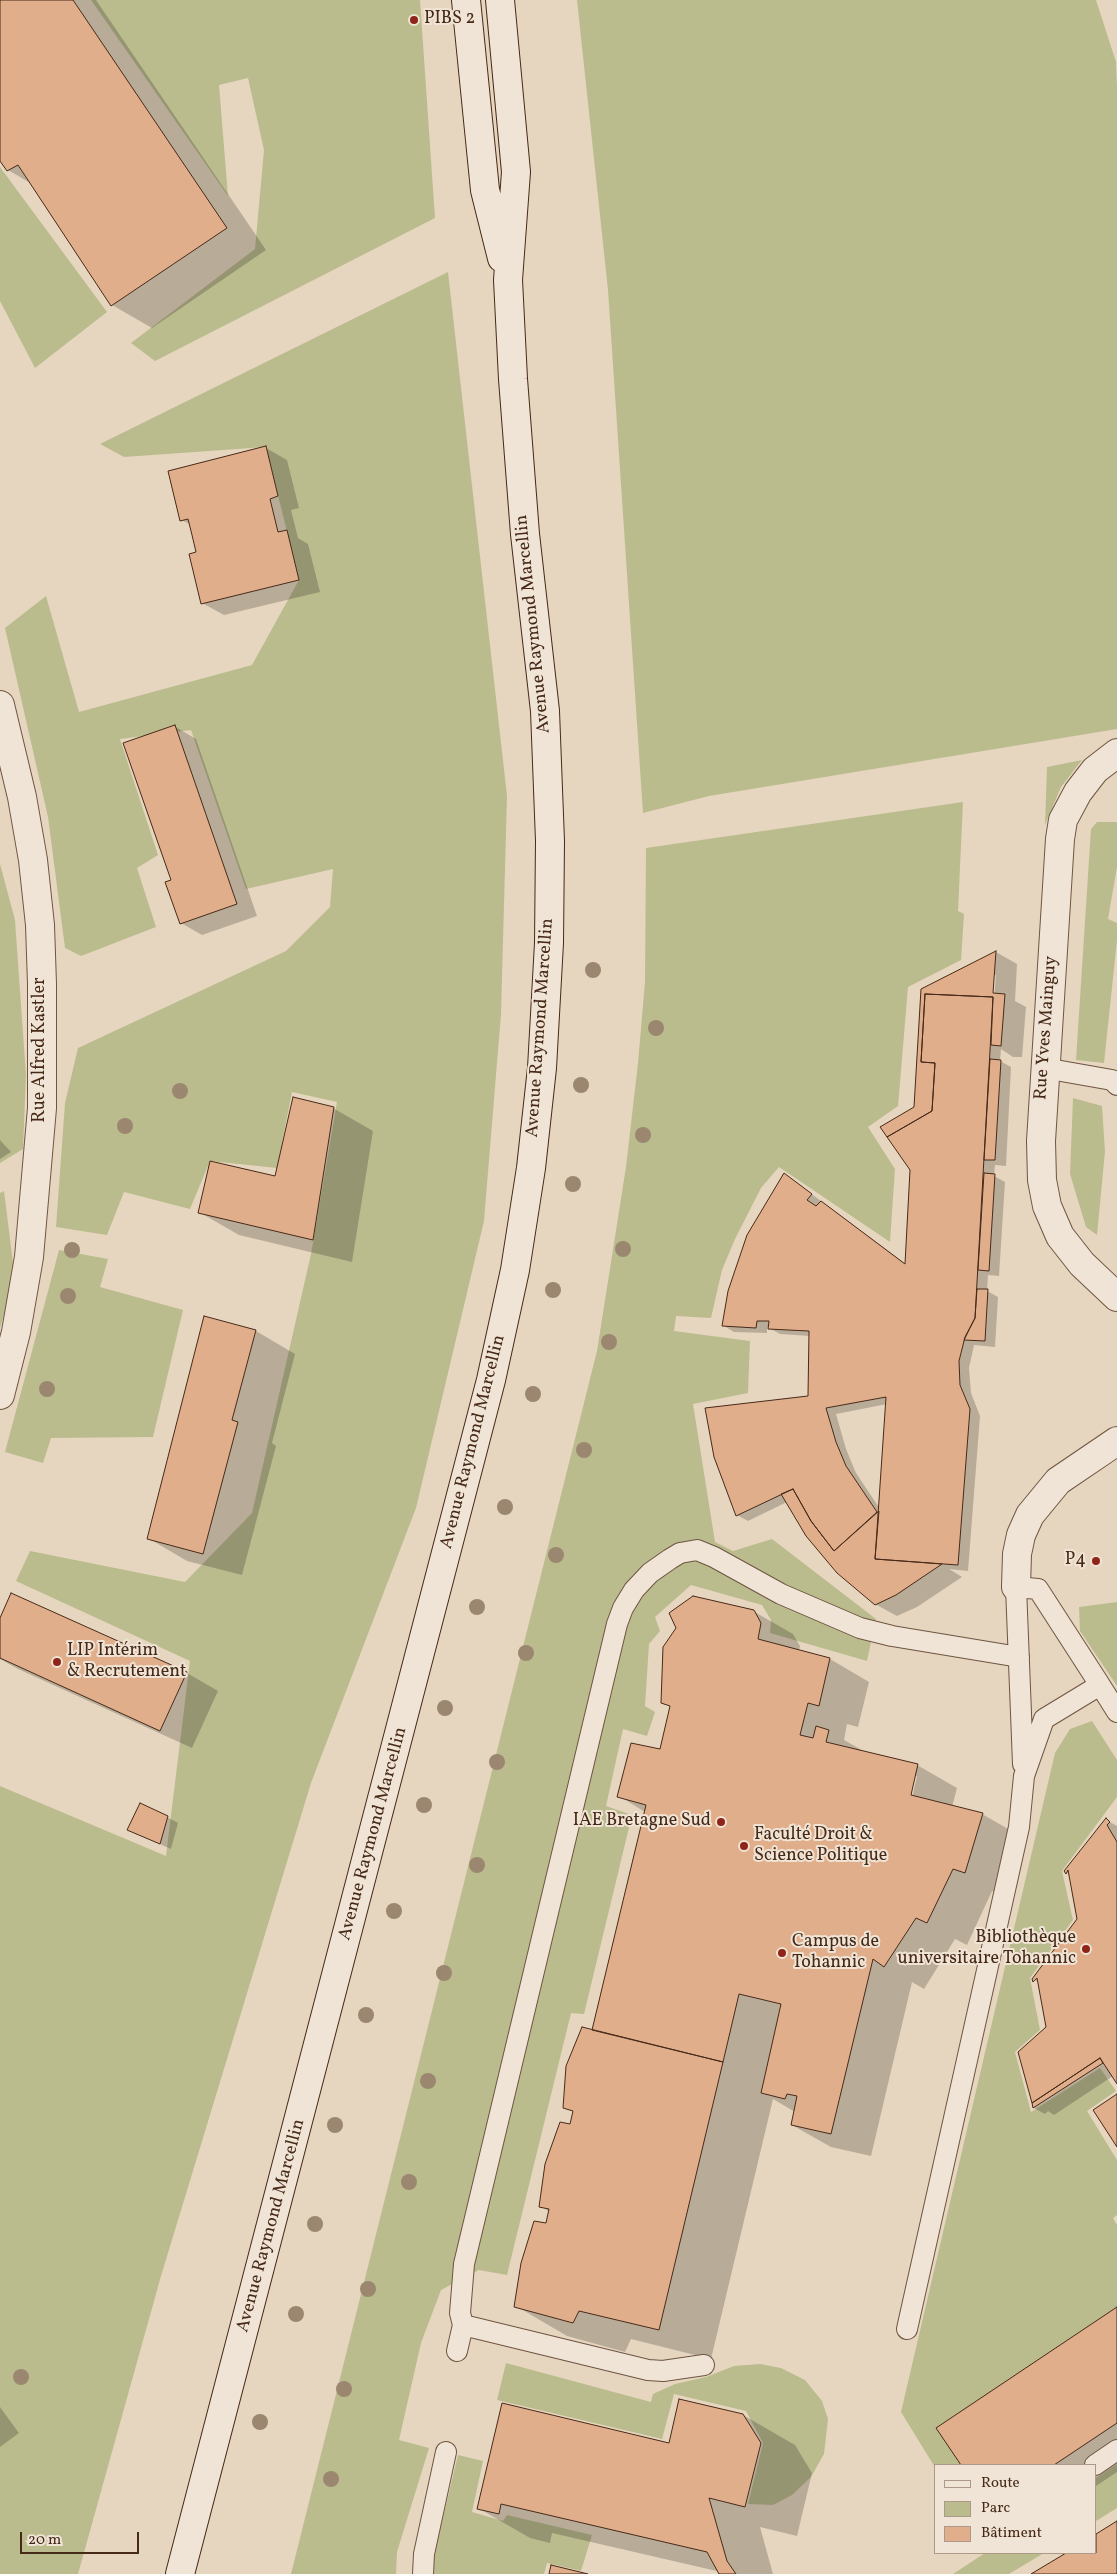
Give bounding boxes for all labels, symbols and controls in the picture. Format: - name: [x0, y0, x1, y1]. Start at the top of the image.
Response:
- place label: PIBS 2: [424, 9, 475, 31]
- marker: PIBS 2: [408, 14, 420, 26]
- street label: Avenue Raymond Marcellin: [512, 514, 556, 734]
- street label: Avenue Raymond Marcellin: [523, 918, 559, 1138]
- street label: Rue Yves Mainguy: [1031, 955, 1063, 1101]
- street label: Rue Alfred Kastler: [30, 977, 52, 1123]
- street label: Avenue Raymond Marcellin: [437, 1333, 511, 1551]
- place label: P4: [1065, 1550, 1086, 1572]
- marker: P4: [1090, 1555, 1102, 1567]
- place label: LIP Intérim & Recrutement: [67, 1641, 186, 1684]
- marker: LIP Intérim & Recrutement: [51, 1656, 63, 1668]
- street label: Avenue Raymond Marcellin: [335, 1725, 413, 1943]
- place label: IAE Bretagne Sud: [573, 1811, 711, 1833]
- marker: IAE Bretagne Sud: [715, 1816, 727, 1828]
- place label: Faculté Droit & Science Politique: [754, 1825, 887, 1868]
- marker: Faculté Droit & Science Politique: [738, 1840, 750, 1852]
- place label: Bibliothèque universitaire Tohannic: [897, 1928, 1076, 1970]
- place label: Campus de Tohannic: [792, 1932, 879, 1975]
- marker: Bibliothèque universitaire Tohannic: [1080, 1943, 1092, 1955]
- marker: Campus de Tohannic: [776, 1947, 788, 1959]
- street label: Avenue Raymond Marcellin: [233, 2117, 311, 2335]
- legend: [934, 2464, 1097, 2554]
- text: Route: [981, 2473, 1020, 2494]
- text: Parc: [981, 2498, 1010, 2519]
- scale bar: [22, 2522, 141, 2554]
- text: Bâtiment: [981, 2523, 1042, 2544]
- text: 20 m: [28, 2530, 61, 2551]

